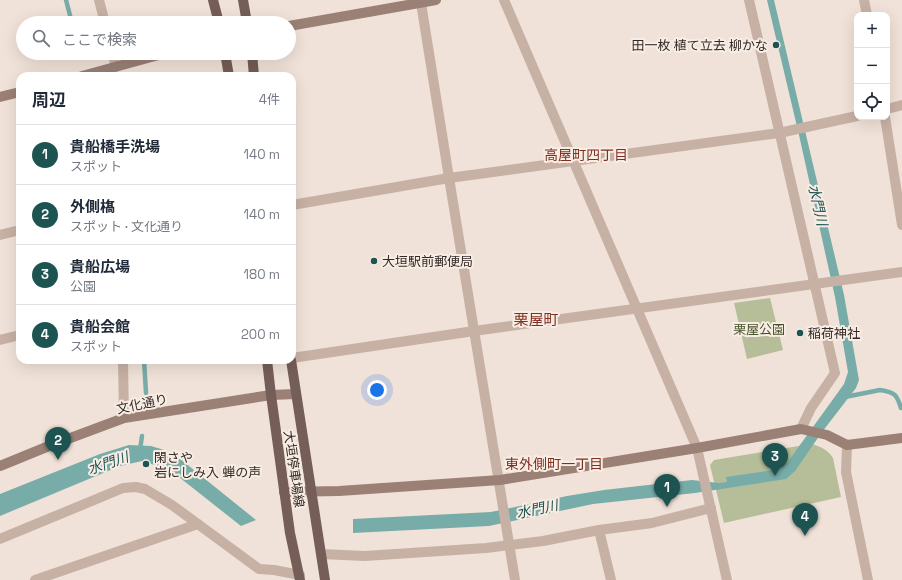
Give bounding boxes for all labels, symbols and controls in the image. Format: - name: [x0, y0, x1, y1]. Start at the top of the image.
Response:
- map controls: [854, 12, 890, 120]
- button: +: [854, 12, 890, 48]
- search box: [16, 16, 296, 60]
- icon: search: [30, 27, 52, 49]
- text: ここで検索: [62, 30, 137, 49]
- place label: 田一枚 植て立去 柳かな: [631, 37, 768, 54]
- marker: 田一枚 植て立去 柳かな: [771, 40, 781, 50]
- button: −: [854, 48, 890, 84]
- button: locate: [854, 84, 890, 120]
- text: 周辺: [32, 89, 66, 111]
- text: 4件: [259, 91, 280, 108]
- text: 貴船橋手洗場: [70, 137, 160, 156]
- text: 1: [42, 146, 48, 163]
- text: 140 m: [244, 146, 280, 163]
- district label: 高屋町四丁目: [544, 146, 628, 164]
- text: スポット: [70, 158, 122, 175]
- water label: 水門川: [805, 183, 832, 229]
- text: 外側𣘺: [70, 197, 115, 216]
- text: 2: [41, 206, 49, 223]
- text: 140 m: [244, 206, 280, 223]
- text: スポット · 文化通り: [70, 218, 183, 235]
- place label: 大垣駅前郵便局: [382, 253, 473, 270]
- marker: 大垣駅前郵便局: [369, 256, 379, 266]
- text: 貴船広場: [70, 257, 130, 276]
- text: 3: [41, 266, 49, 283]
- text: 180 m: [244, 266, 280, 283]
- text: 公園: [70, 278, 96, 295]
- district label: 栗屋町: [513, 310, 559, 329]
- text: 貴船会館: [70, 317, 130, 336]
- park label: 栗屋公園: [733, 321, 785, 338]
- place label: 稲荷神社: [808, 325, 860, 342]
- text: 4: [41, 326, 49, 343]
- text: 200 m: [241, 326, 280, 343]
- marker: 稲荷神社: [795, 328, 805, 338]
- text: スポット: [70, 338, 122, 355]
- your location: [367, 380, 387, 400]
- street label: 文化通り: [115, 390, 169, 418]
- pin: 2: [45, 427, 71, 460]
- street label: 大垣停車場線: [280, 429, 308, 509]
- pin: 3: [762, 443, 788, 476]
- water label: 水門川: [85, 447, 133, 478]
- place label: 閑さや 岩にしみ入 蝉の声: [154, 449, 261, 481]
- district label: 東外側町一丁目: [505, 455, 603, 473]
- marker: 閑さや 岩にしみ入 蝉の声: [141, 459, 151, 469]
- pin: 1: [654, 474, 680, 507]
- water label: 水門川: [515, 495, 561, 522]
- pin: 4: [792, 503, 818, 536]

